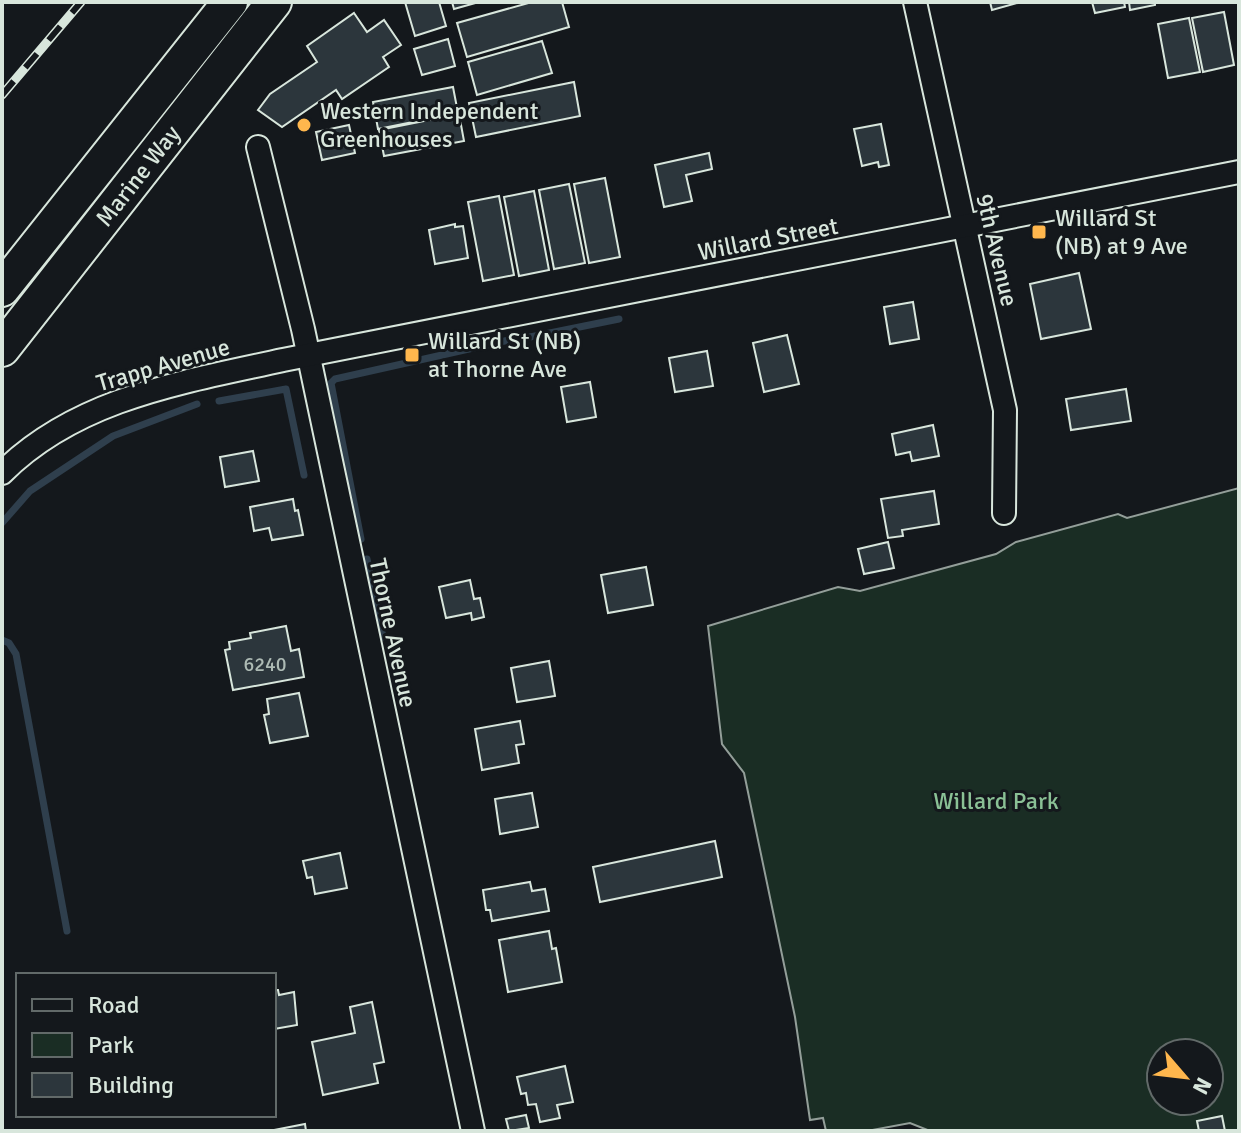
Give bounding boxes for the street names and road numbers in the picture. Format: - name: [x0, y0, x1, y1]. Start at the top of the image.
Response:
- street label: Marine Way: [89, 119, 187, 233]
- street label: 9th Avenue: [969, 191, 1025, 309]
- street label: Willard Street: [695, 211, 841, 267]
- street label: Trapp Avenue: [93, 332, 233, 398]
- street label: Thorne Avenue: [363, 556, 423, 710]

